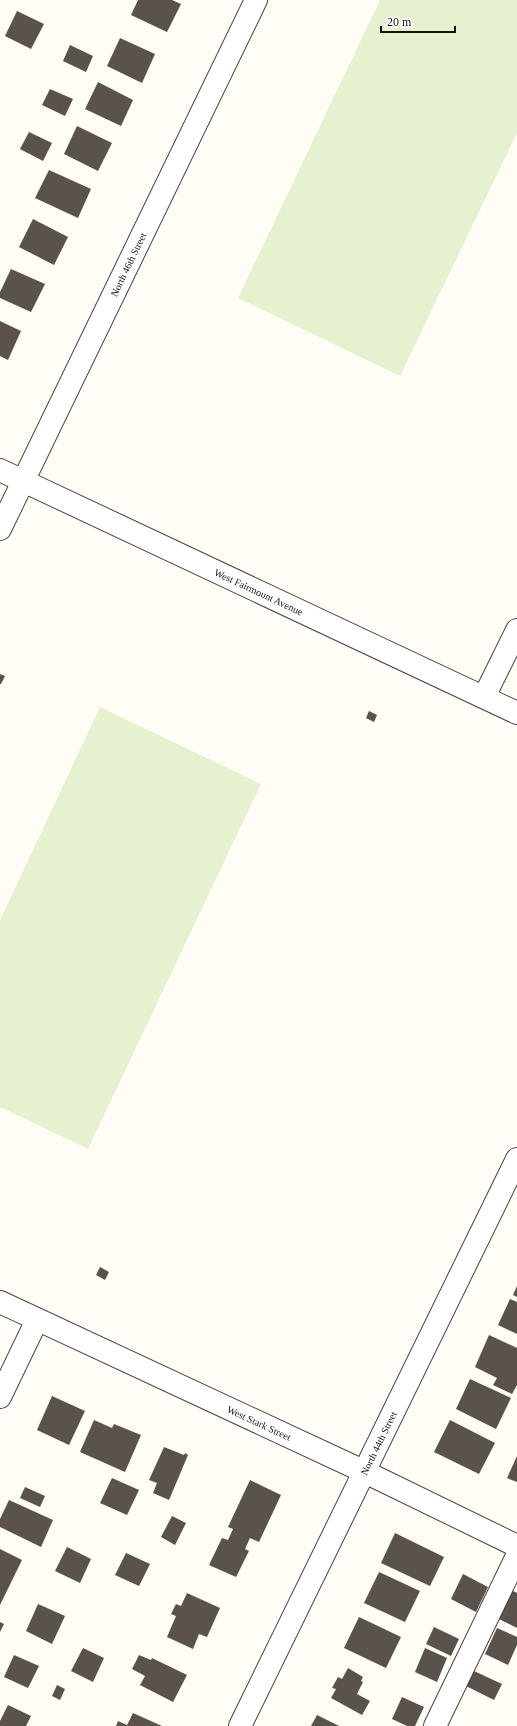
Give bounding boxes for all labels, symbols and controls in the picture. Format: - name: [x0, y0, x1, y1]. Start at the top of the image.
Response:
- scale bar: [381, 8, 455, 34]
- text: 20 m: [387, 15, 412, 29]
- street label: North 46th Street: [108, 230, 148, 298]
- street label: West Fairmount Avenue: [213, 566, 305, 617]
- street label: West Stark Street: [226, 1403, 293, 1442]
- street label: North 44th Street: [358, 1409, 399, 1477]

